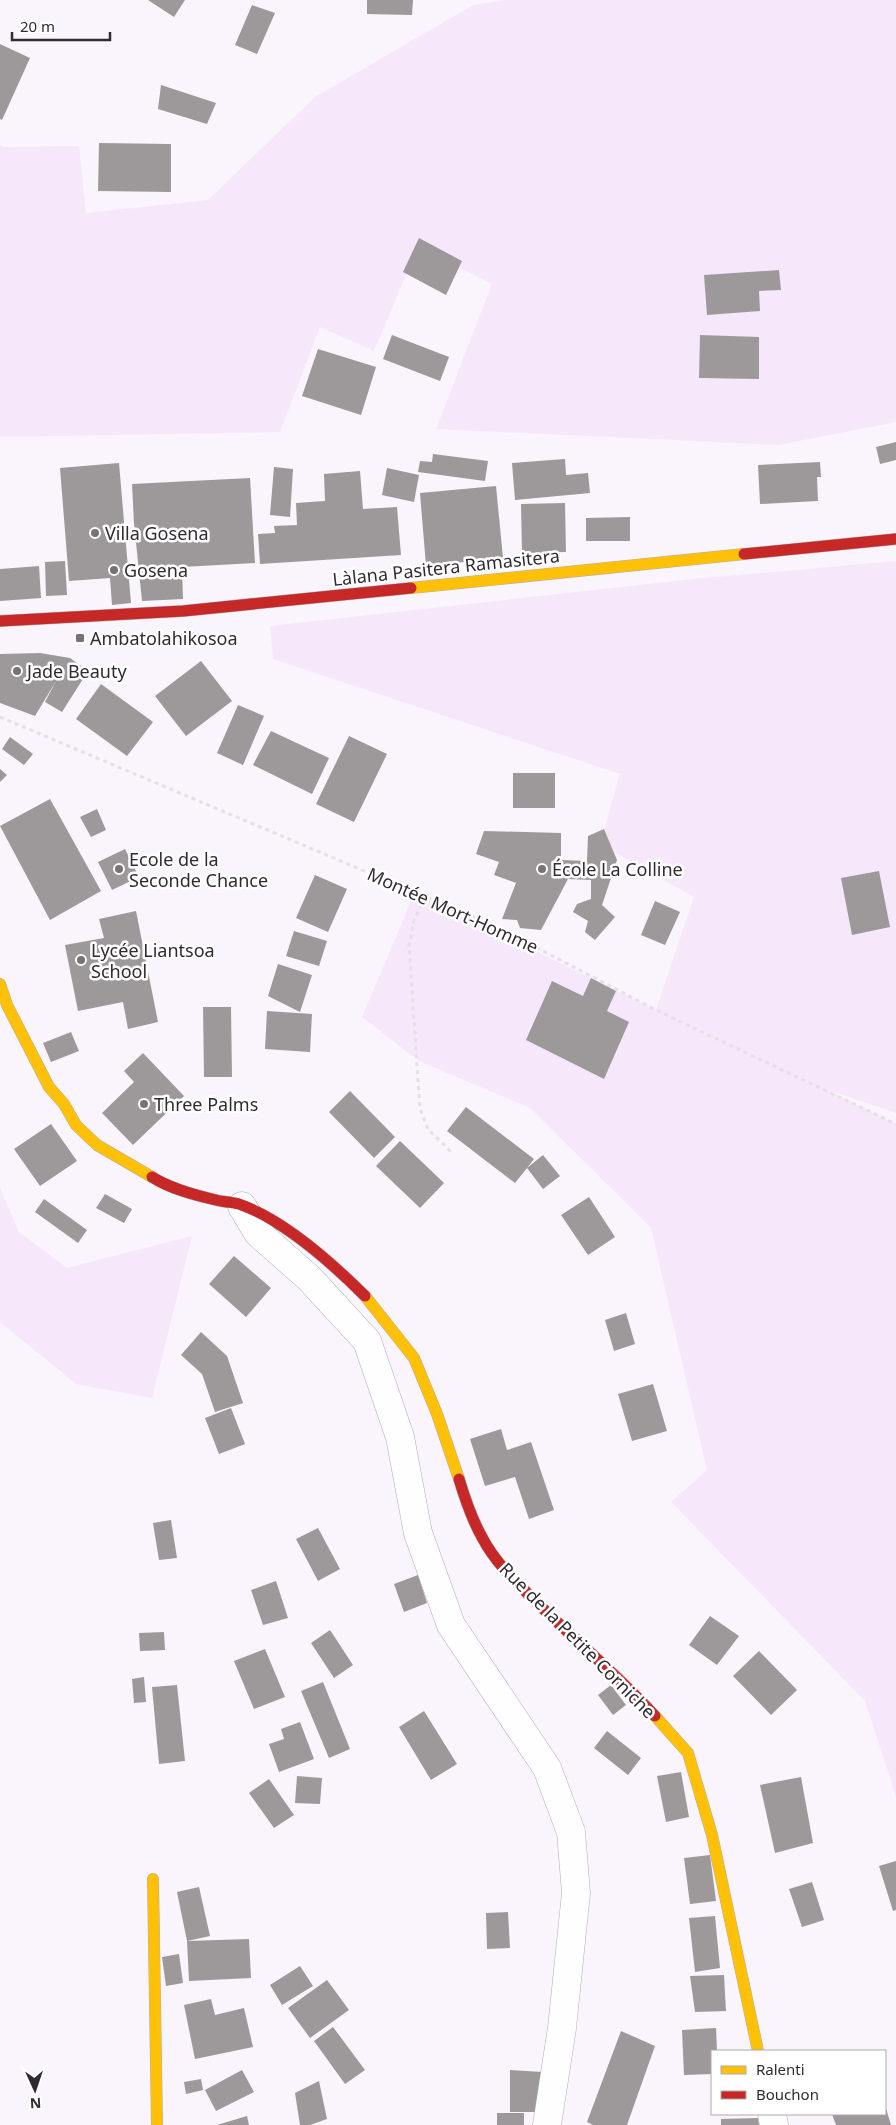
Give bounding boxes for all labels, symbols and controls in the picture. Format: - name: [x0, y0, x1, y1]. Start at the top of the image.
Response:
- scale bar: [12, 10, 110, 42]
- text: 20 m: [20, 16, 55, 36]
- place label: Villa Gosena: [105, 521, 209, 545]
- marker: Villa Gosena: [89, 527, 101, 539]
- street label: Làlana Pasitera Ramasitera: [331, 543, 561, 591]
- place label: Gosena: [124, 558, 188, 582]
- marker: Gosena: [108, 564, 120, 576]
- place label: Ambatolahikosoa: [90, 626, 238, 650]
- marker: Ambatolahikosoa: [74, 632, 86, 644]
- place label: Jade Beauty: [25, 659, 127, 683]
- marker: Jade Beauty: [11, 665, 23, 677]
- place label: Ecole de la Seconde Chance: [129, 847, 268, 892]
- place label: École La Colline: [552, 857, 683, 881]
- street label: Montée Mort-Homme: [364, 861, 542, 959]
- marker: Ecole de la Seconde Chance: [113, 863, 125, 875]
- marker: École La Colline: [536, 863, 548, 875]
- place label: Lycée Liantsoa School: [91, 938, 215, 983]
- marker: Lycée Liantsoa School: [75, 954, 87, 966]
- place label: Three Palms: [154, 1092, 258, 1116]
- marker: Three Palms: [138, 1098, 150, 1110]
- street label: Rue de la Petite Corniche: [495, 1557, 661, 1723]
- legend: [711, 2050, 886, 2115]
- text: Ralenti: [756, 2059, 805, 2079]
- north arrow: [10, 2065, 60, 2115]
- text: Bouchon: [756, 2084, 819, 2104]
- text: N: [30, 2094, 42, 2113]

